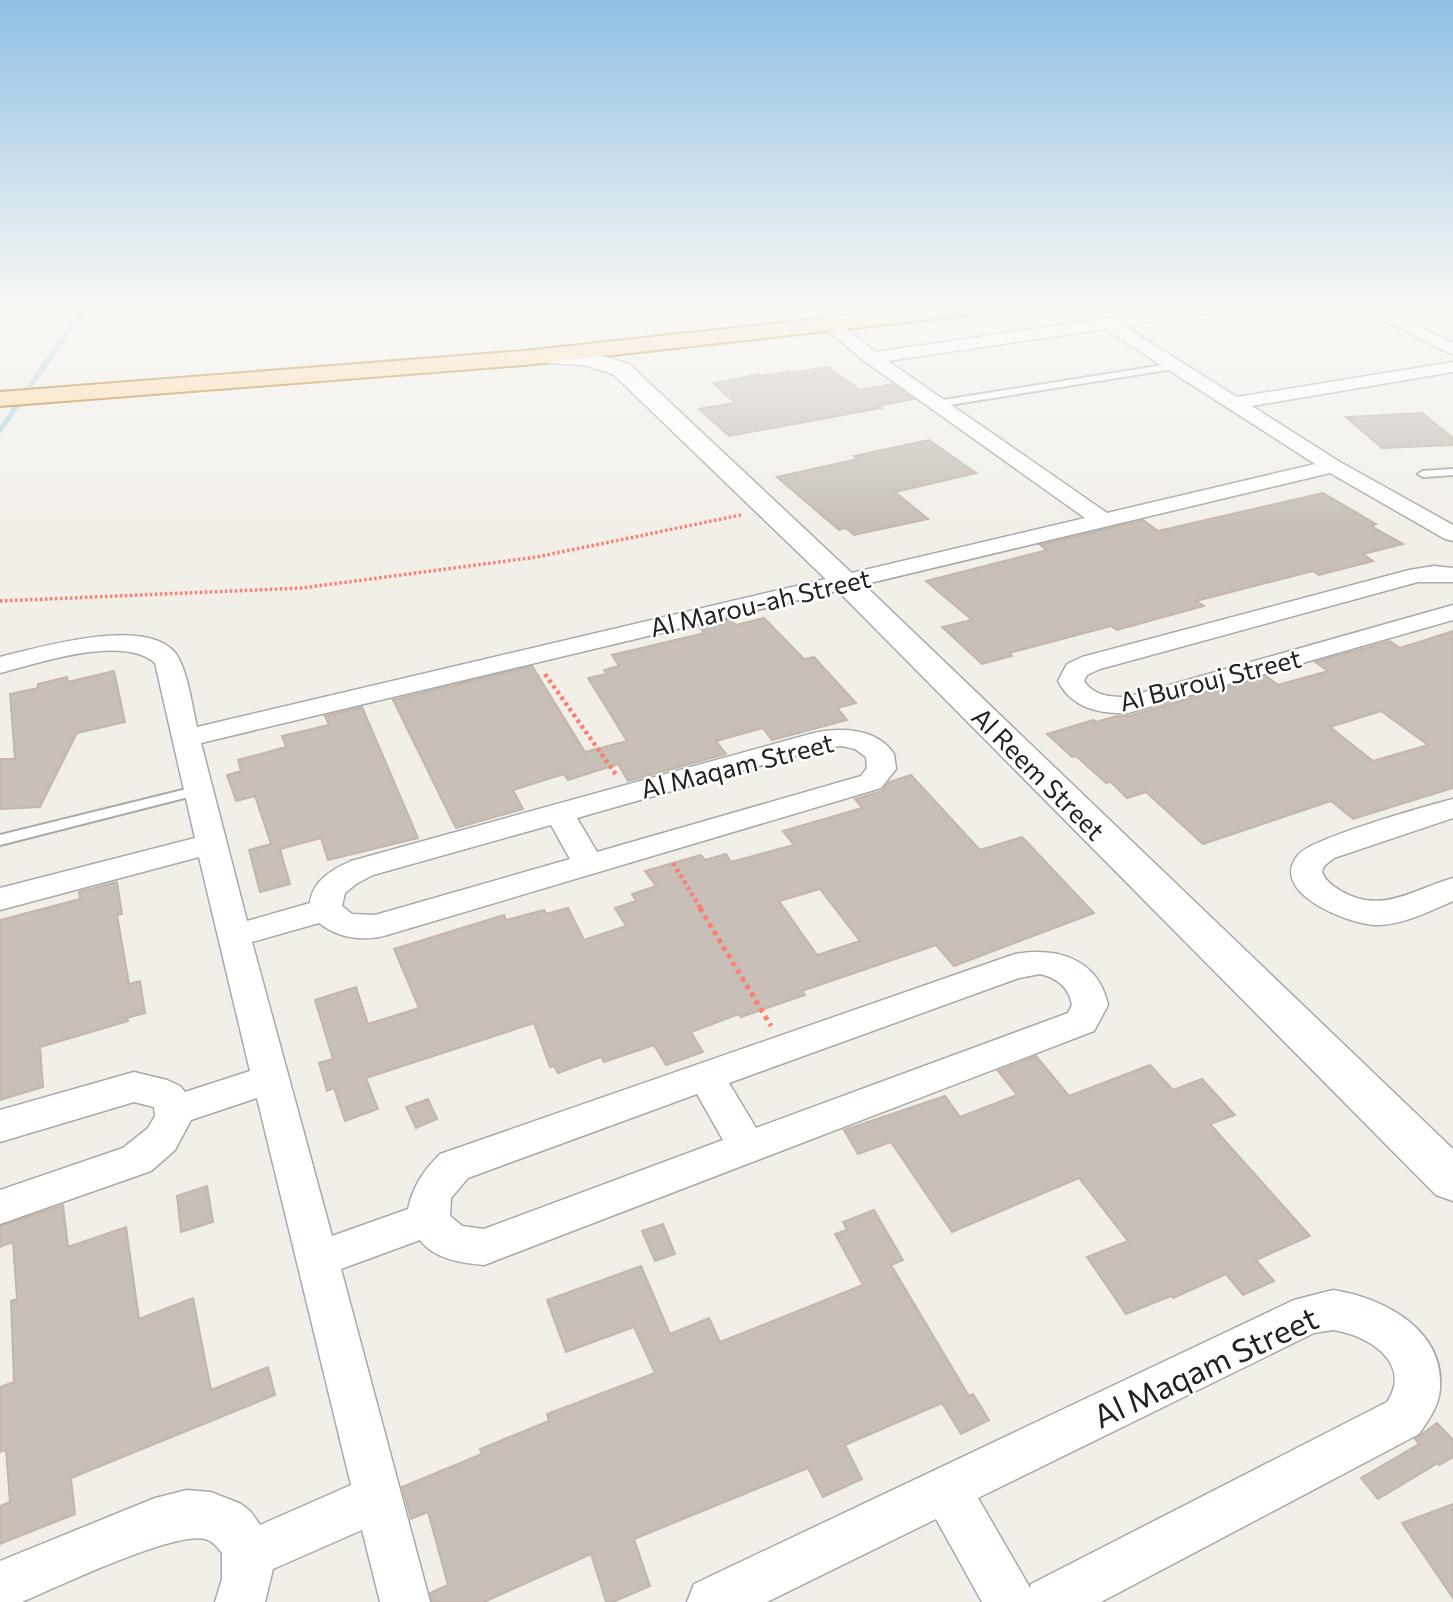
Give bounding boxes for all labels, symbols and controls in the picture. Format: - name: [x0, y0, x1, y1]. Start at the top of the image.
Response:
- street label: Al Marou-ah Street: [647, 562, 873, 642]
- street label: Al Burouj Street: [1116, 641, 1304, 717]
- street label: Al Reem Street: [966, 700, 1112, 846]
- street label: Al Maqam Street: [637, 726, 837, 804]
- street label: Al Maqam Street: [1086, 1296, 1324, 1436]

